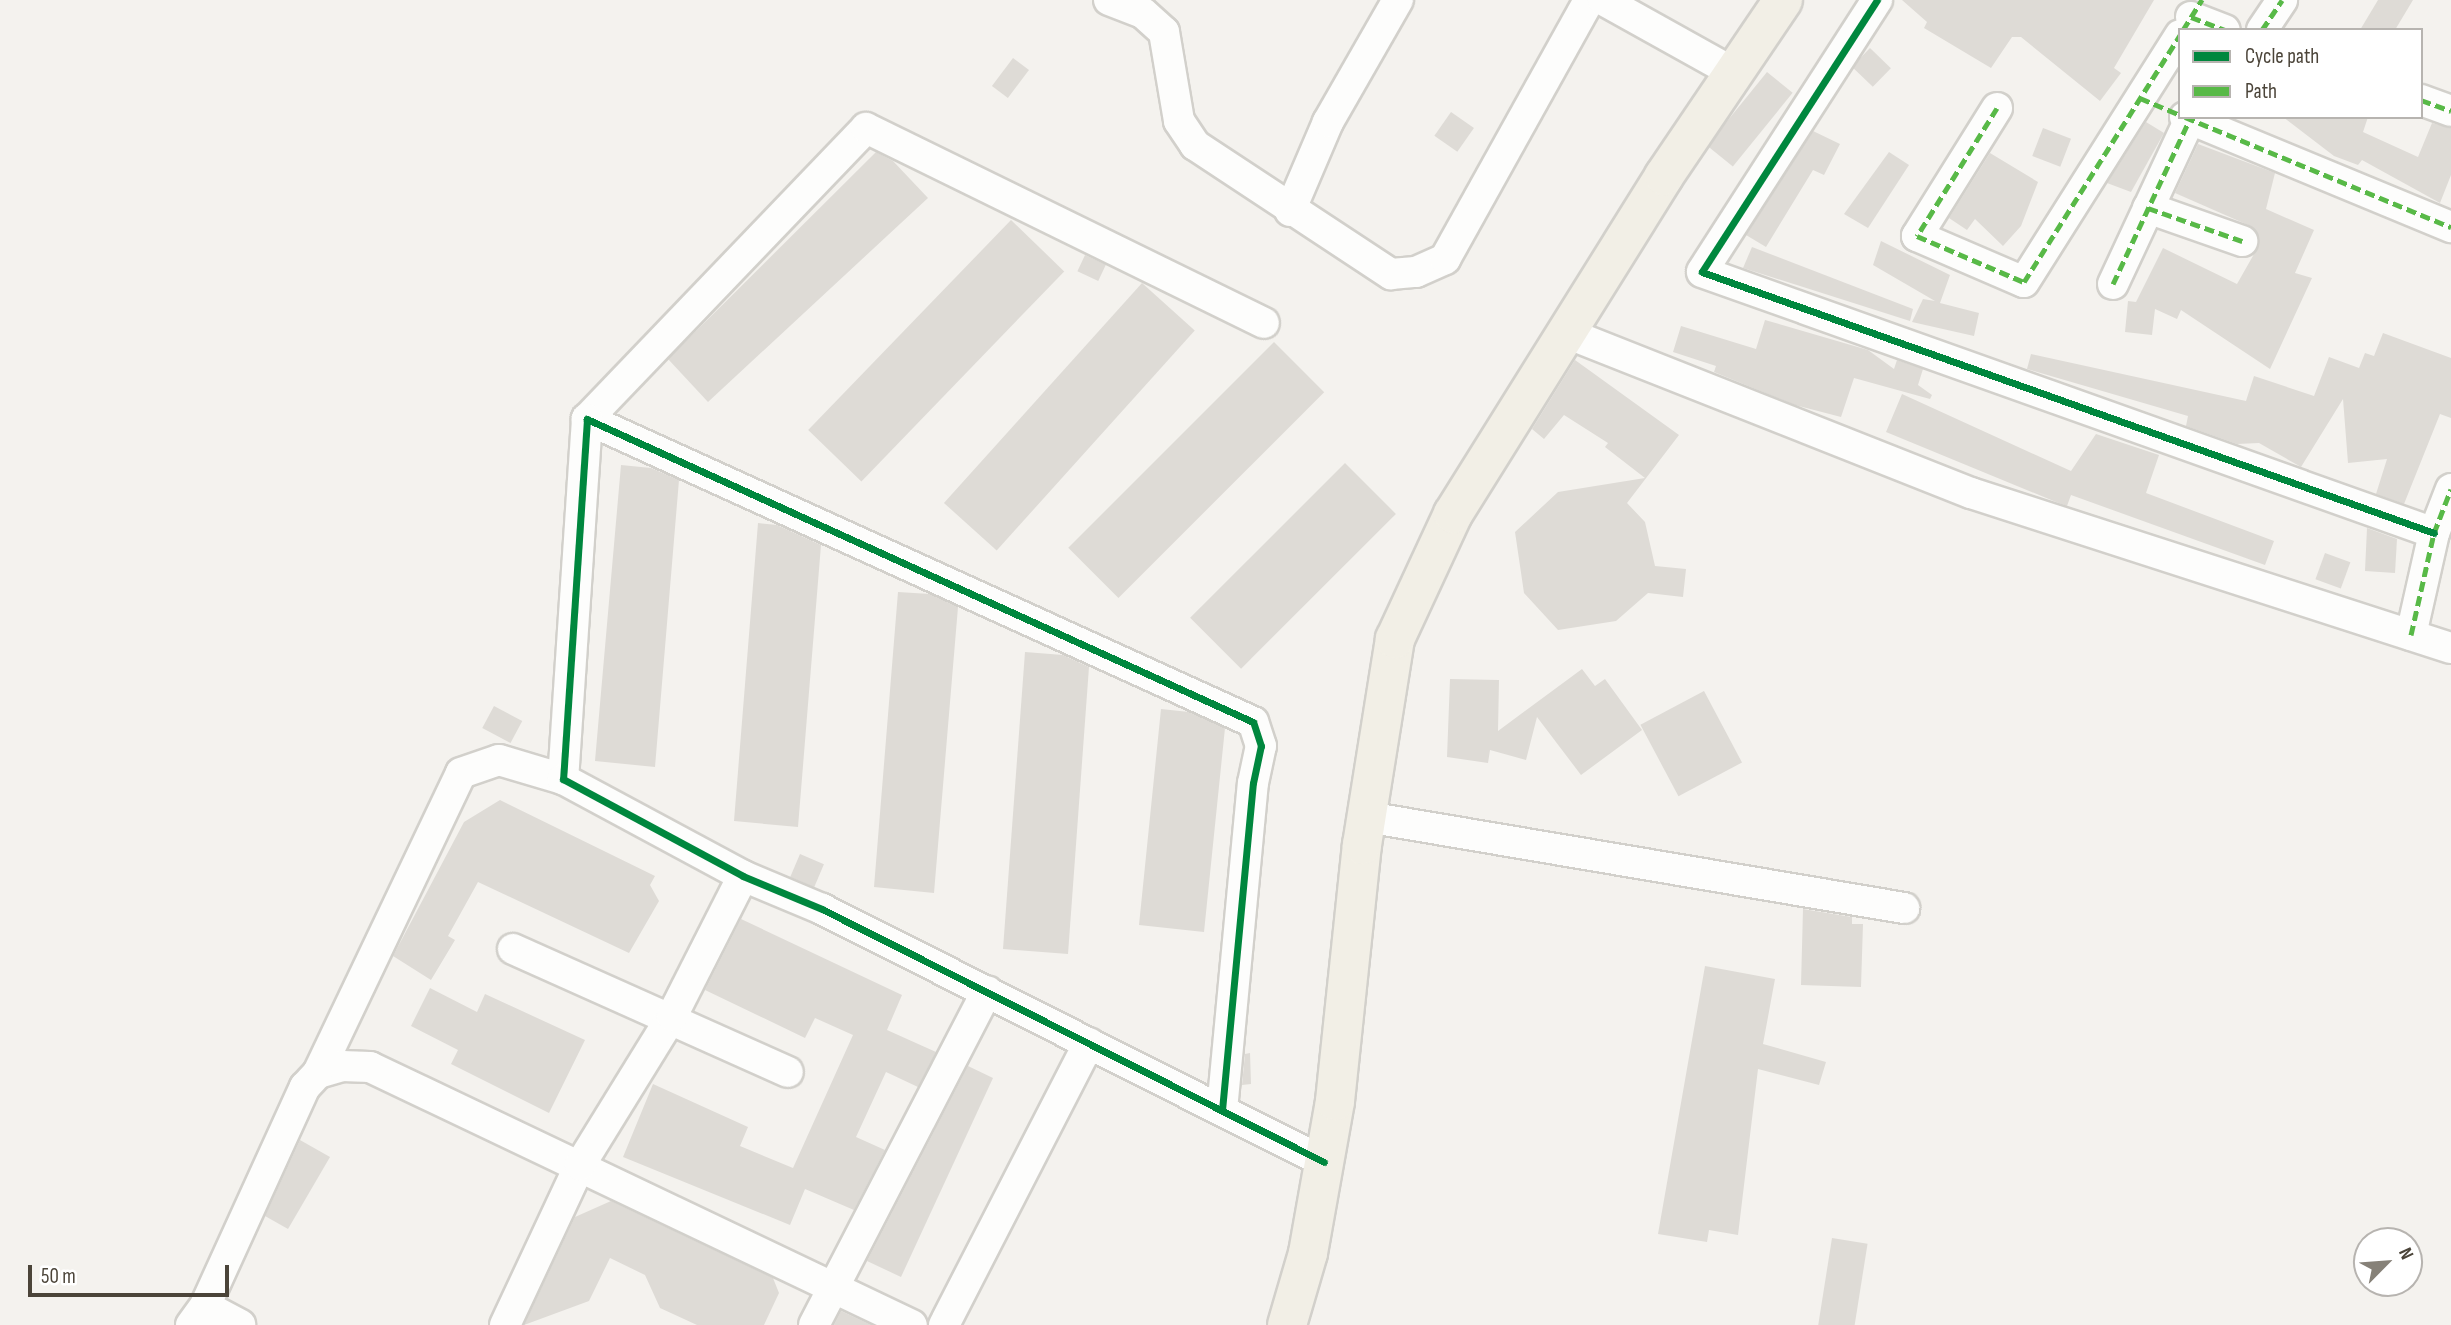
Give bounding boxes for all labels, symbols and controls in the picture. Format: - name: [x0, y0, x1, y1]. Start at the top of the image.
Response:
- legend: [2178, 28, 2423, 119]
- text: Cycle path: [2245, 44, 2319, 69]
- text: Path: [2245, 79, 2277, 104]
- north arrow: [2353, 1227, 2423, 1297]
- text: N: [2393, 1244, 2418, 1263]
- scale bar: [32, 1252, 233, 1296]
- text: 50 m: [41, 1264, 76, 1289]

